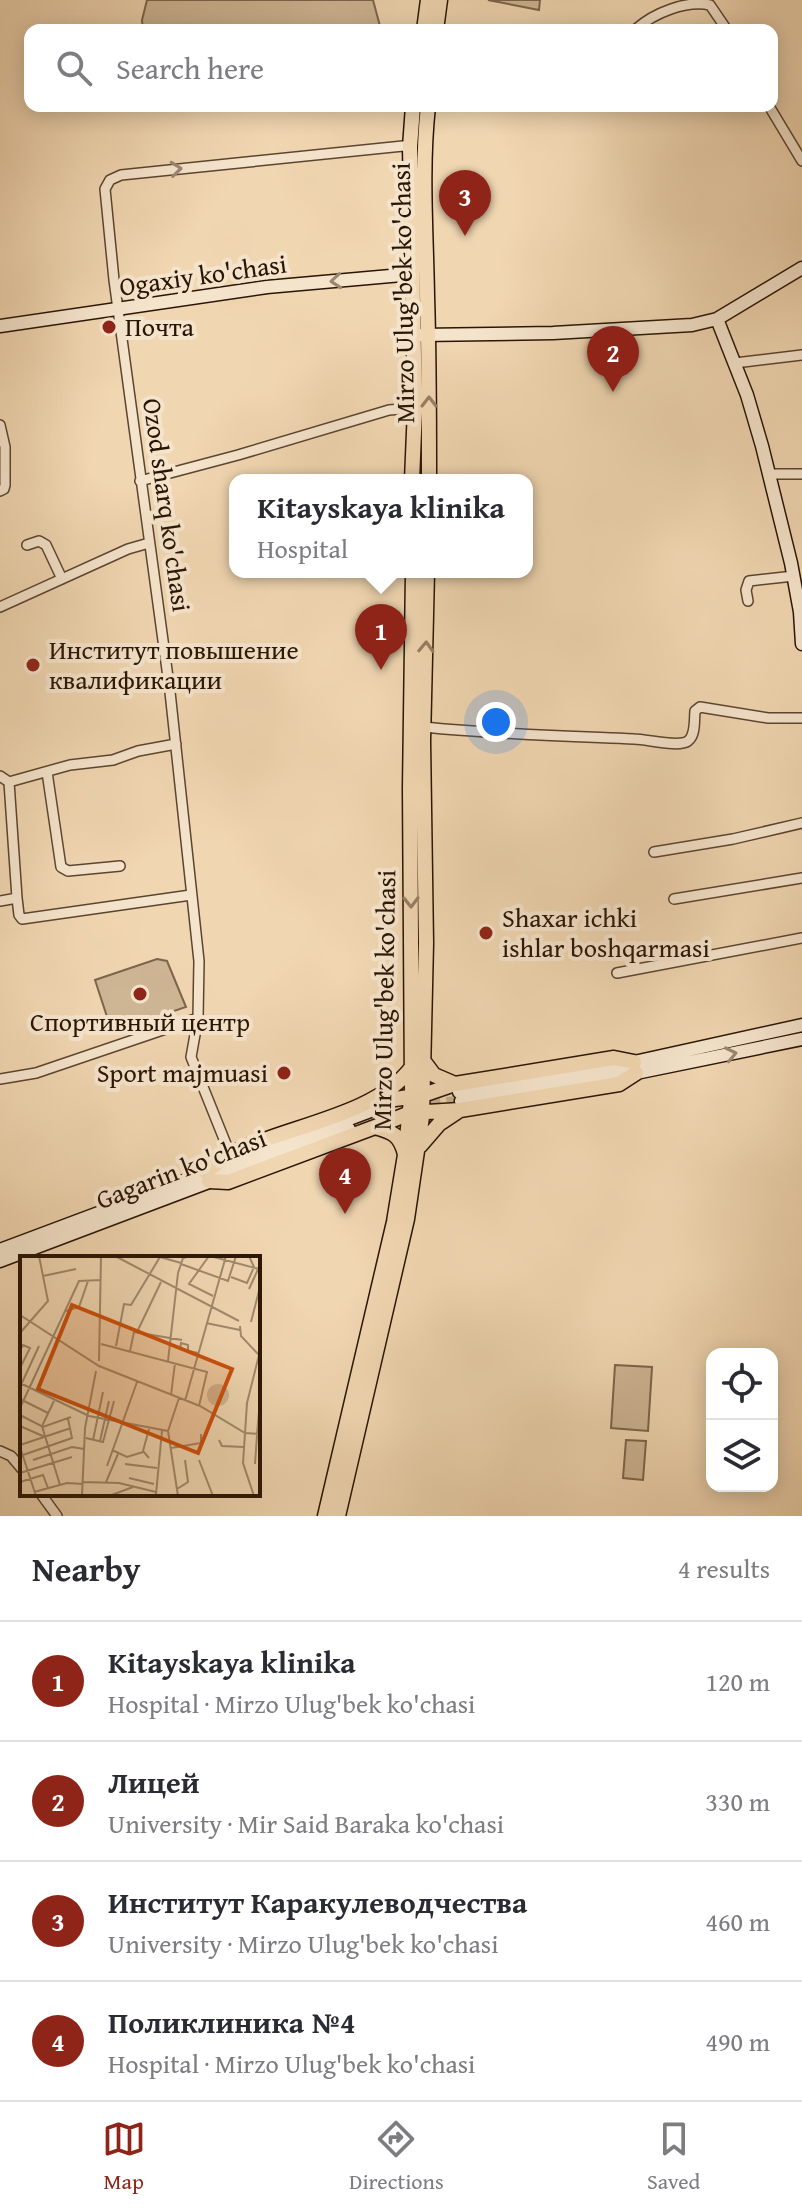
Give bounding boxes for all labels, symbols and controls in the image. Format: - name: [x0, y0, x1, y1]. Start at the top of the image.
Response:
- search box: [24, 24, 778, 112]
- icon: search: [52, 46, 96, 90]
- text: Search here: [116, 46, 264, 90]
- one-way arrow: [170, 161, 183, 178]
- street label: Mirzo Ulug'bek ko'chasi: [381, 162, 424, 424]
- pin: 3: [439, 170, 491, 236]
- street label: Ogaxiy ko'chasi: [117, 243, 289, 306]
- one-way arrow: [329, 272, 342, 289]
- place label: Почта: [125, 307, 194, 346]
- marker: Почта: [100, 318, 118, 336]
- pin: 2: [587, 326, 639, 392]
- one-way arrow: [420, 395, 438, 408]
- street label: Ozod sharq ko'chasi: [133, 396, 202, 614]
- popup: [229, 474, 533, 578]
- text: Kitayskaya klinika: [257, 485, 505, 529]
- text: Hospital: [257, 529, 348, 568]
- pin: 1: [355, 604, 407, 670]
- place label: Институт повышение квалификации: [49, 630, 299, 699]
- one-way arrow: [417, 640, 434, 653]
- marker: Институт повышение квалификации: [24, 656, 42, 674]
- your location: [476, 702, 516, 742]
- street label: Mirzo Ulug'bek ko'chasi: [362, 869, 405, 1131]
- one-way arrow: [402, 896, 420, 909]
- place label: Shaxar ichki ishlar boshqarmasi: [502, 898, 710, 967]
- marker: Shaxar ichki ishlar boshqarmasi: [477, 924, 495, 942]
- marker: Спортивный центр: [131, 985, 149, 1003]
- place label: Спортивный центр: [30, 1002, 250, 1041]
- one-way arrow: [724, 1046, 737, 1063]
- place label: Sport majmuasi: [97, 1053, 268, 1092]
- marker: Sport majmuasi: [275, 1064, 293, 1082]
- street label: Gagarin ko'chasi: [90, 1118, 272, 1219]
- pin: 4: [319, 1148, 371, 1214]
- inset map: [20, 1256, 260, 1496]
- map controls: [706, 1348, 778, 1492]
- button: locate: [706, 1348, 778, 1420]
- button: layers: [706, 1420, 778, 1492]
- text: Nearby: [32, 1544, 141, 1593]
- text: 4 results: [678, 1549, 770, 1588]
- text: Kitayskaya klinika: [108, 1640, 356, 1684]
- text: 1: [51, 1662, 65, 1701]
- text: 120 m: [705, 1662, 770, 1701]
- text: Hospital · Mirzo Ulug'bek ko'chasi: [108, 1684, 475, 1723]
- text: Лицей: [108, 1760, 200, 1804]
- text: 2: [51, 1782, 65, 1821]
- text: 330 m: [705, 1782, 770, 1821]
- text: University · Mir Said Baraka ko'chasi: [108, 1804, 504, 1843]
- text: Институт Каракулеводчества: [108, 1880, 527, 1924]
- text: 3: [51, 1902, 65, 1941]
- text: 460 m: [705, 1902, 770, 1941]
- text: University · Mirzo Ulug'bek ko'chasi: [108, 1924, 498, 1963]
- text: Поликлиника №4: [108, 2000, 356, 2044]
- text: 4: [51, 2022, 65, 2061]
- text: 490 m: [705, 2022, 770, 2061]
- text: Hospital · Mirzo Ulug'bek ko'chasi: [108, 2044, 475, 2083]
- tab: Map: [102, 2117, 146, 2197]
- tab: Directions: [349, 2117, 444, 2197]
- tab: Saved: [647, 2117, 700, 2197]

